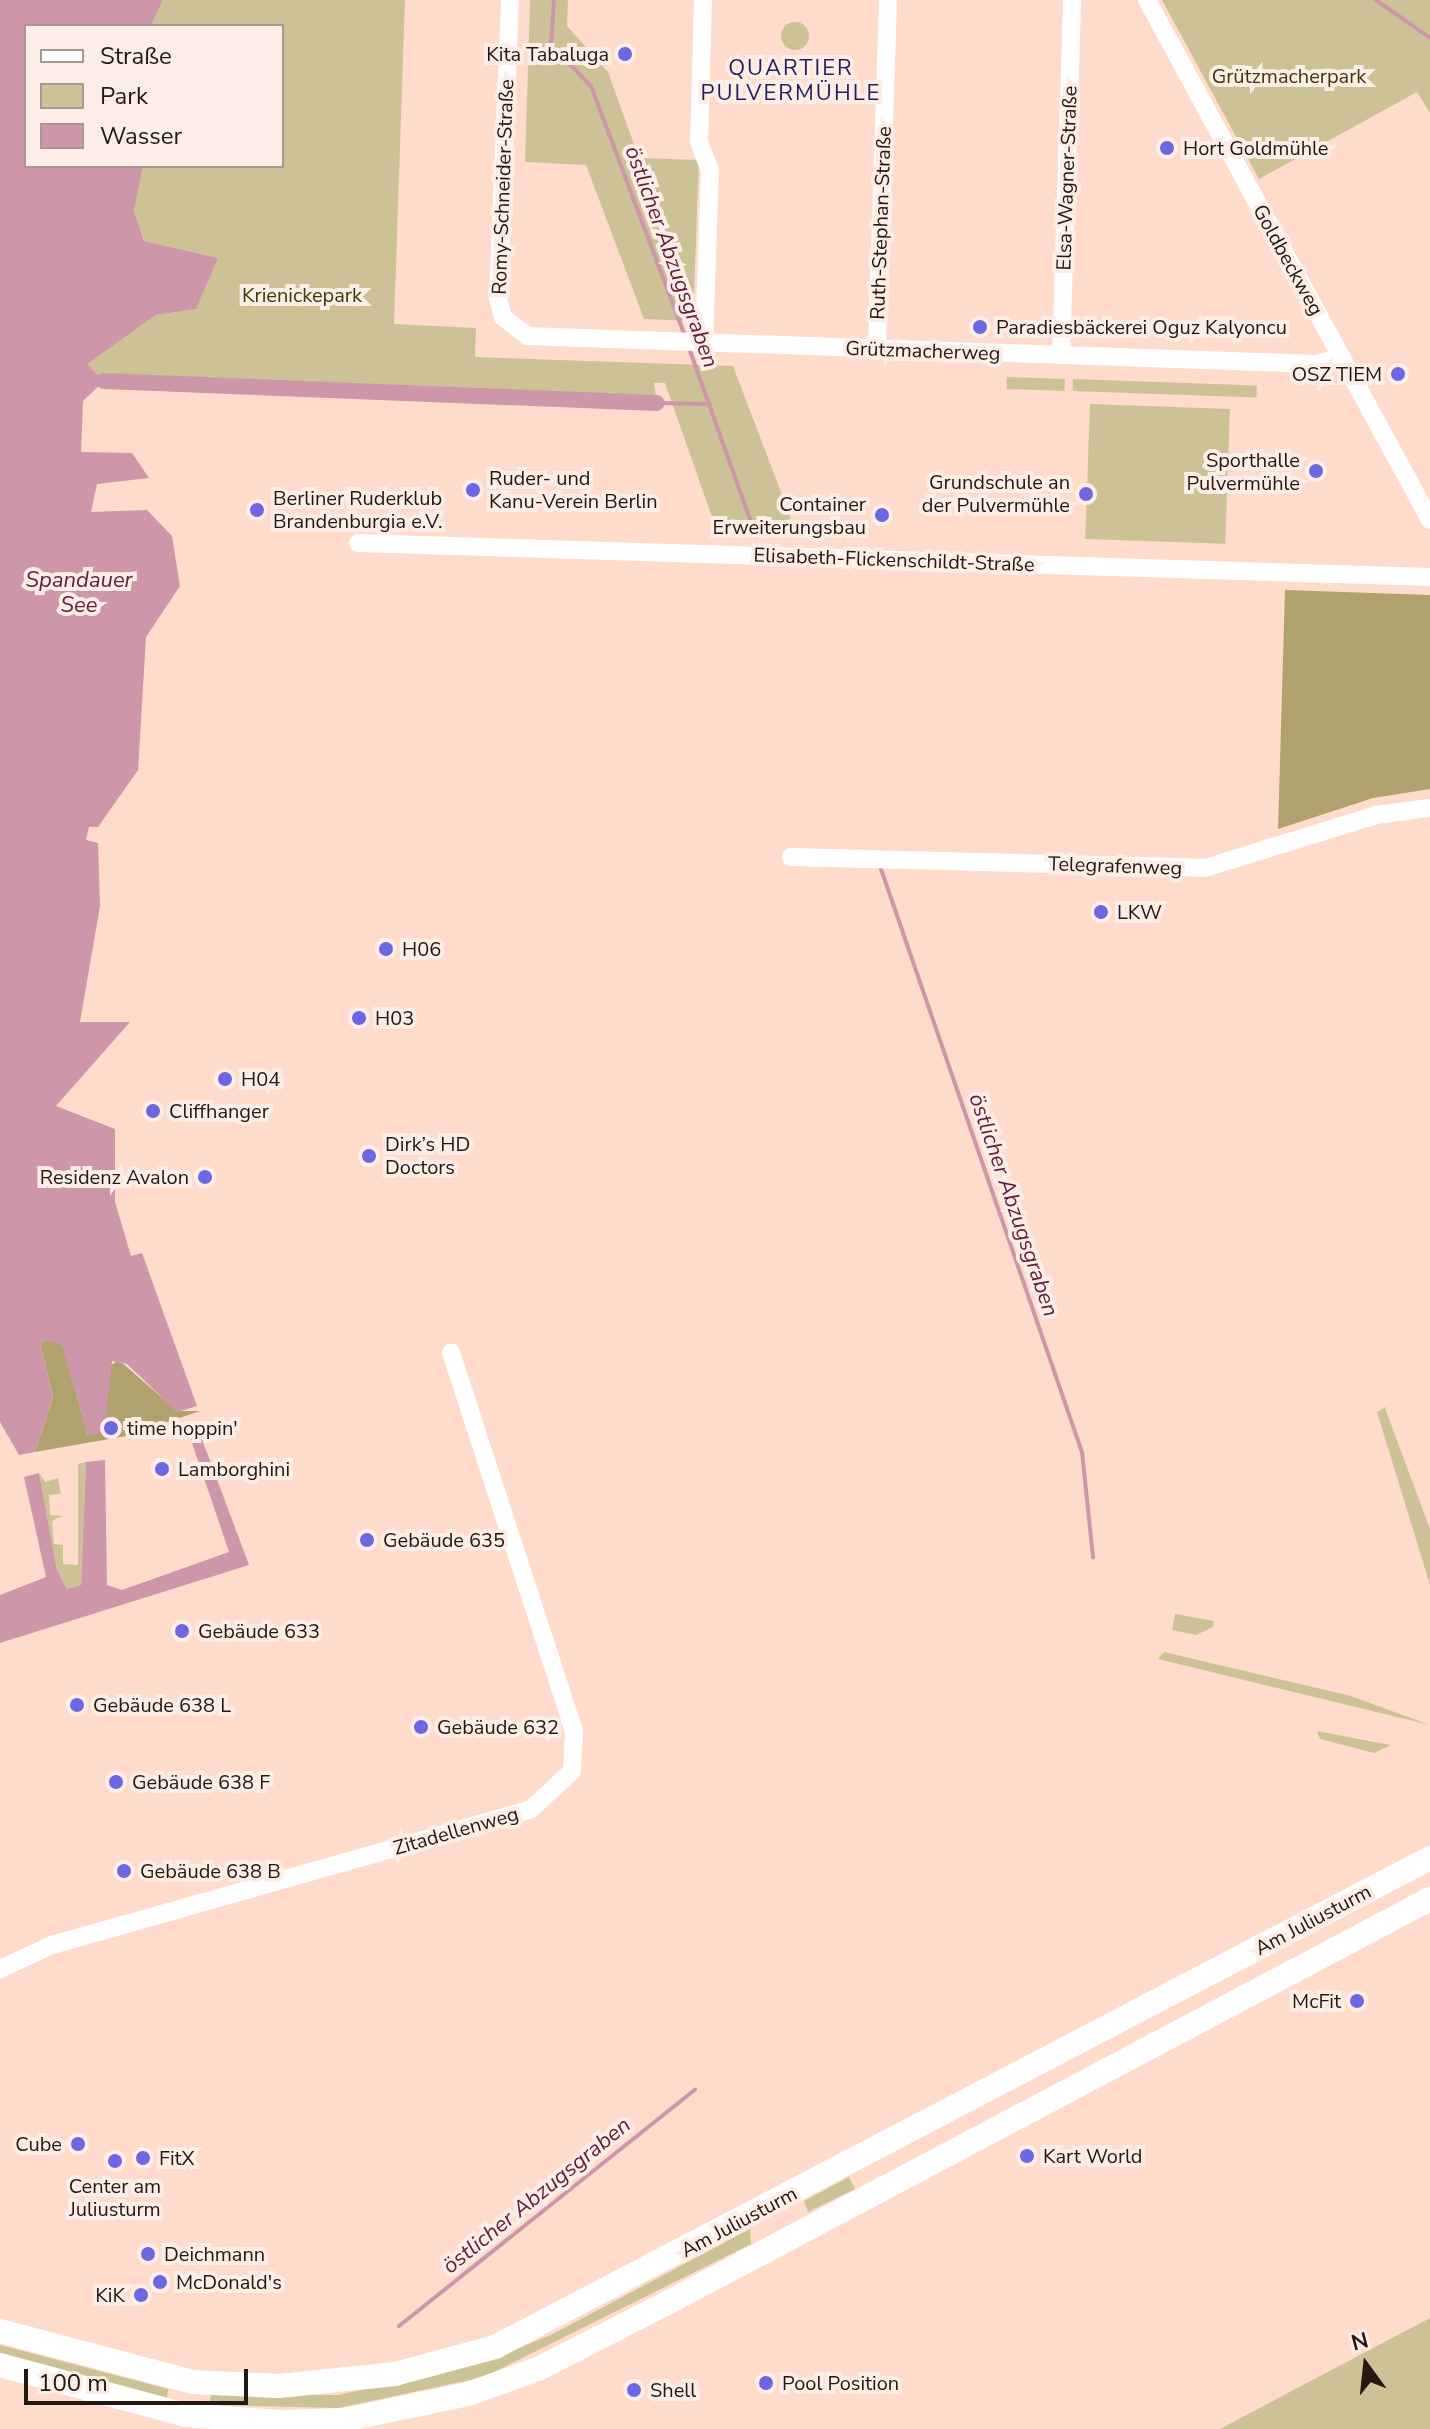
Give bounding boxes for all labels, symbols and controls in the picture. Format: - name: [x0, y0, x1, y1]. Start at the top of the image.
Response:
- legend: [24, 24, 284, 168]
- text: Straße: [100, 40, 172, 72]
- place label: Kita Tabaluga: [486, 42, 609, 66]
- marker: Kita Tabaluga: [616, 45, 634, 63]
- district label: QUARTIER PULVERMÜHLE: [701, 55, 881, 106]
- park label: Grützmacherpark: [1212, 64, 1366, 88]
- street label: Romy-Schneider-Straße: [487, 79, 519, 295]
- text: Park: [100, 80, 148, 112]
- street label: Elsa-Wagner-Straße: [1052, 85, 1082, 271]
- text: Wasser: [100, 120, 182, 152]
- street label: Ruth-Stephan-Straße: [866, 126, 896, 320]
- place label: Hort Goldmühle: [1183, 136, 1328, 160]
- marker: Hort Goldmühle: [1158, 139, 1176, 157]
- water label: östlicher Abzugsgraben: [619, 143, 723, 371]
- street label: Goldbeckweg: [1248, 200, 1328, 320]
- park label: Krienickepark: [242, 283, 362, 307]
- place label: Paradiesbäckerei Oguz Kalyoncu: [996, 315, 1287, 339]
- marker: Paradiesbäckerei Oguz Kalyoncu: [971, 318, 989, 336]
- street label: Grützmacherweg: [845, 336, 1001, 366]
- place label: OSZ TIEM: [1292, 362, 1382, 386]
- marker: OSZ TIEM: [1389, 365, 1407, 383]
- place label: Sporthalle Pulvermühle: [1186, 448, 1300, 495]
- marker: Sporthalle Pulvermühle: [1307, 462, 1325, 480]
- place label: Ruder- und Kanu-Verein Berlin: [489, 466, 658, 513]
- place label: Grundschule an der Pulvermühle: [922, 470, 1070, 517]
- marker: Ruder- und Kanu-Verein Berlin: [464, 481, 482, 499]
- marker: Grundschule an der Pulvermühle: [1077, 485, 1095, 503]
- place label: Berliner Ruderklub Brandenburgia e.V.: [273, 486, 443, 533]
- place label: Container Erweiterungsbau: [713, 492, 866, 539]
- marker: Berliner Ruderklub Brandenburgia e.V.: [248, 501, 266, 519]
- marker: Container Erweiterungsbau: [873, 506, 891, 524]
- street label: Elisabeth-Flickenschildt-Straße: [753, 543, 1035, 577]
- water label: Spandauer See: [26, 567, 132, 618]
- street label: Telegrafenweg: [1047, 852, 1183, 880]
- place label: LKW: [1117, 900, 1162, 924]
- marker: LKW: [1092, 903, 1110, 921]
- place label: H06: [402, 937, 441, 961]
- marker: H06: [377, 940, 395, 958]
- place label: H03: [375, 1006, 414, 1030]
- marker: H03: [350, 1009, 368, 1027]
- place label: H04: [241, 1067, 280, 1091]
- marker: H04: [216, 1070, 234, 1088]
- water label: östlicher Abzugsgraben: [962, 1090, 1064, 1320]
- place label: Cliffhanger: [169, 1099, 269, 1123]
- marker: Cliffhanger: [144, 1102, 162, 1120]
- place label: Dirk’s HD Doctors: [385, 1132, 470, 1179]
- marker: Dirk’s HD Doctors: [360, 1147, 378, 1165]
- place label: Residenz Avalon: [40, 1165, 189, 1189]
- marker: Residenz Avalon: [196, 1168, 214, 1186]
- place label: time hoppin': [127, 1416, 238, 1440]
- marker: time hoppin': [102, 1419, 120, 1437]
- place label: Lamborghini: [178, 1457, 290, 1481]
- marker: Lamborghini: [153, 1460, 171, 1478]
- place label: Gebäude 635: [383, 1528, 505, 1552]
- marker: Gebäude 635: [358, 1531, 376, 1549]
- place label: Gebäude 633: [198, 1619, 320, 1643]
- marker: Gebäude 633: [173, 1622, 191, 1640]
- place label: Gebäude 638 L: [93, 1693, 231, 1717]
- marker: Gebäude 638 L: [68, 1696, 86, 1714]
- place label: Gebäude 632: [437, 1715, 559, 1739]
- marker: Gebäude 632: [412, 1718, 430, 1736]
- place label: Gebäude 638 F: [132, 1770, 270, 1794]
- marker: Gebäude 638 F: [107, 1773, 125, 1791]
- street label: Zitadellenweg: [391, 1802, 521, 1860]
- place label: Gebäude 638 B: [140, 1859, 281, 1883]
- marker: Gebäude 638 B: [115, 1862, 133, 1880]
- street label: Am Juliusturm: [1251, 1879, 1375, 1961]
- place label: McFit: [1292, 1989, 1341, 2013]
- marker: McFit: [1348, 1992, 1366, 2010]
- water label: östlicher Abzugsgraben: [438, 2112, 636, 2280]
- place label: Cube: [15, 2132, 62, 2156]
- marker: Cube: [69, 2135, 87, 2153]
- place label: Kart World: [1043, 2144, 1143, 2168]
- place label: FitX: [159, 2146, 195, 2170]
- marker: Kart World: [1018, 2147, 1036, 2165]
- marker: FitX: [134, 2149, 152, 2167]
- marker: Center am Juliusturm: [106, 2152, 124, 2170]
- place label: Center am Juliusturm: [69, 2174, 161, 2221]
- street label: Am Juliusturm: [677, 2181, 801, 2263]
- place label: Deichmann: [164, 2242, 265, 2266]
- marker: Deichmann: [139, 2245, 157, 2263]
- place label: McDonald's: [176, 2270, 282, 2294]
- marker: McDonald's: [151, 2273, 169, 2291]
- place label: KiK: [95, 2283, 125, 2307]
- marker: KiK: [132, 2286, 150, 2304]
- north arrow: [1326, 2325, 1406, 2405]
- text: N: [1348, 2325, 1372, 2358]
- scale bar: [28, 2353, 252, 2403]
- text: 100 m: [38, 2367, 108, 2399]
- place label: Pool Position: [782, 2371, 899, 2395]
- marker: Pool Position: [757, 2374, 775, 2392]
- place label: Shell: [650, 2378, 696, 2402]
- marker: Shell: [625, 2381, 643, 2399]

